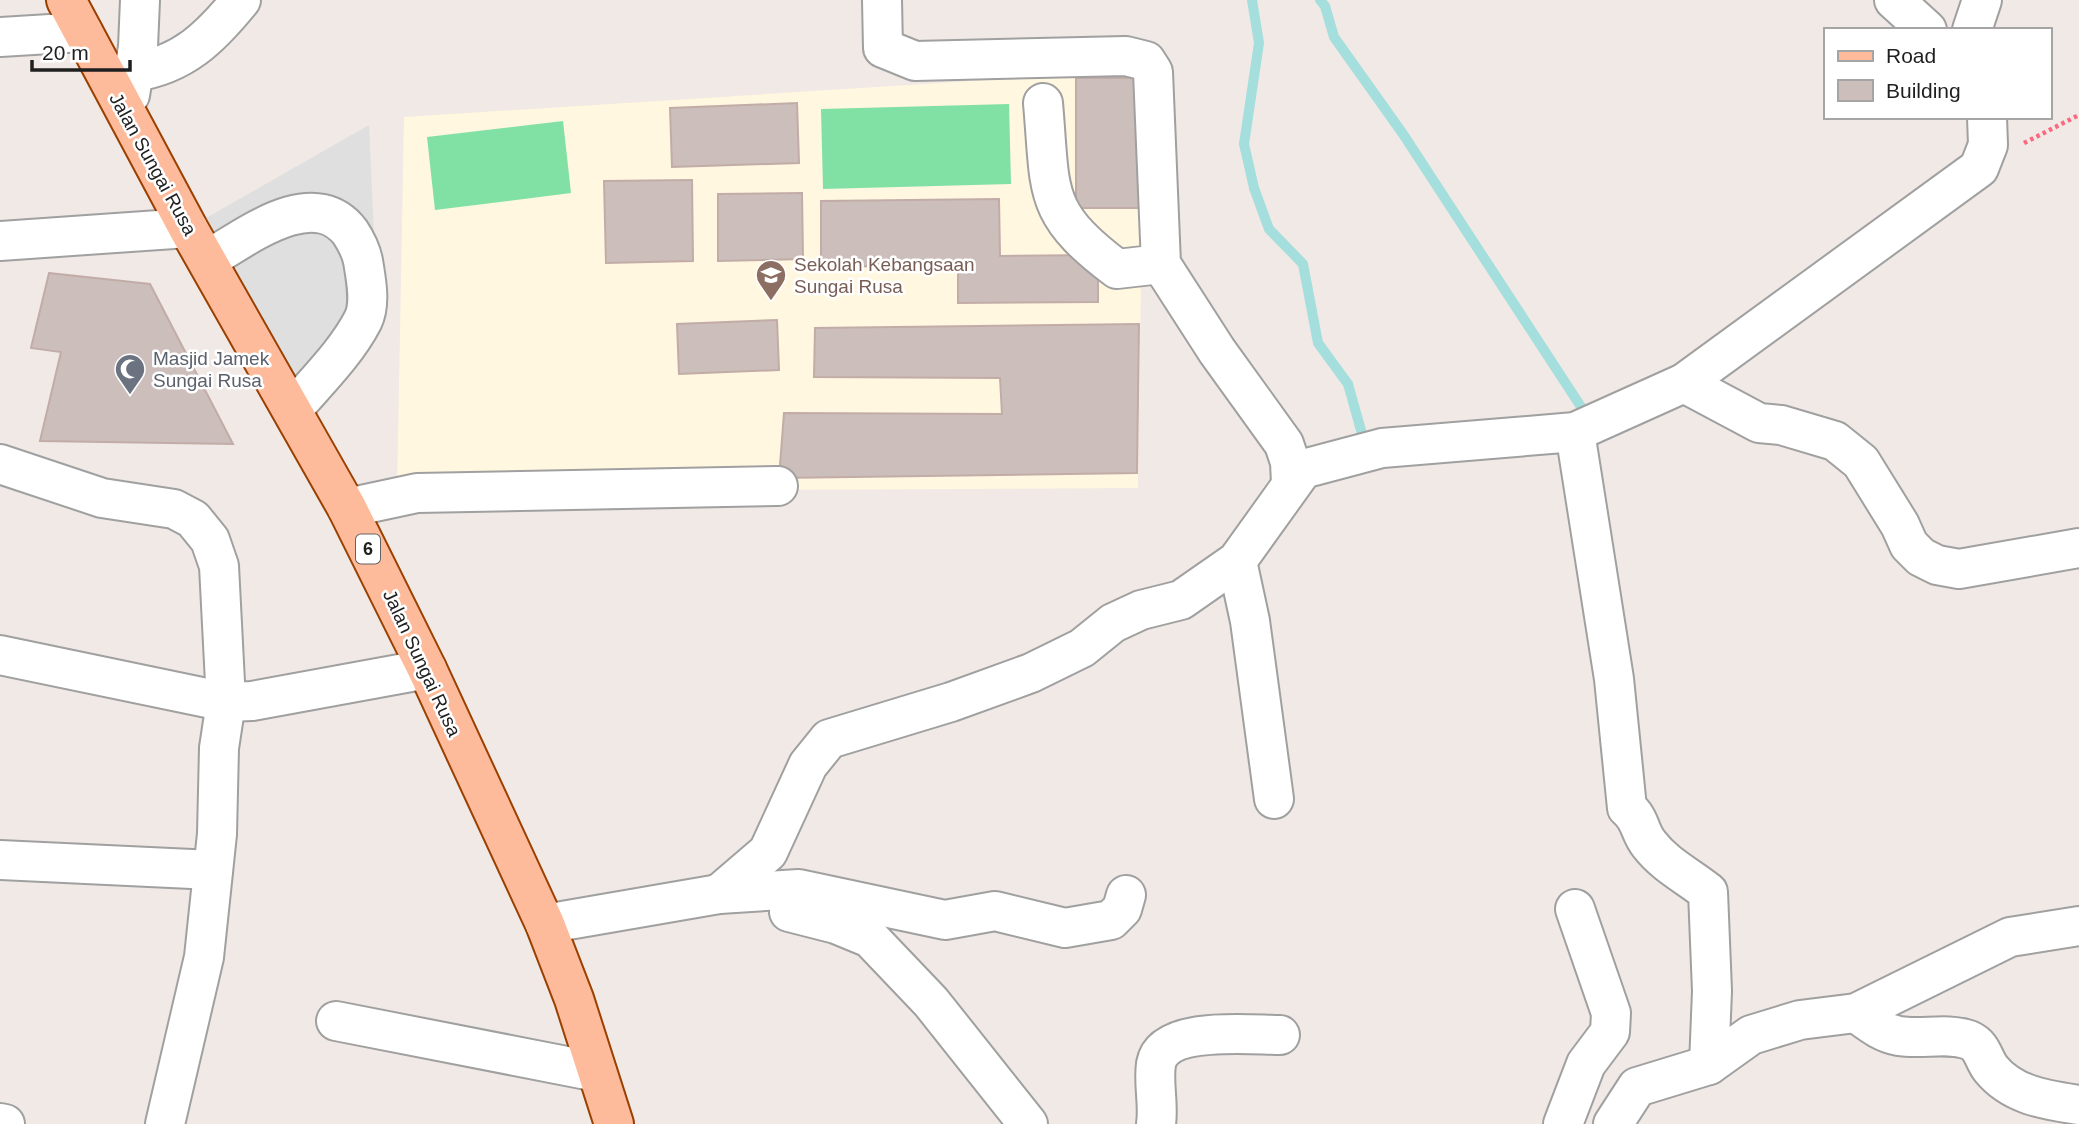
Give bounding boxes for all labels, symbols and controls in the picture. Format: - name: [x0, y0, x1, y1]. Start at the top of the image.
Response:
- scale bar: [32, 28, 130, 72]
- legend: [1824, 28, 2051, 119]
- text: 20 m: [42, 41, 89, 64]
- text: Road: [1886, 44, 1936, 67]
- text: Building: [1886, 79, 1961, 102]
- street label: Jalan Sungai Rusa: [105, 89, 201, 239]
- place label: Sekolah Kebangsaan Sungai Rusa: [794, 254, 975, 297]
- school or university icon: Sekolah Kebangsaan Sungai Rusa: [754, 258, 788, 302]
- place label: Masjid Jamek Sungai Rusa: [153, 348, 270, 391]
- mosque icon: Masjid Jamek Sungai Rusa: [113, 352, 147, 396]
- road number: 6: [356, 534, 380, 564]
- street label: Jalan Sungai Rusa: [379, 586, 465, 740]

